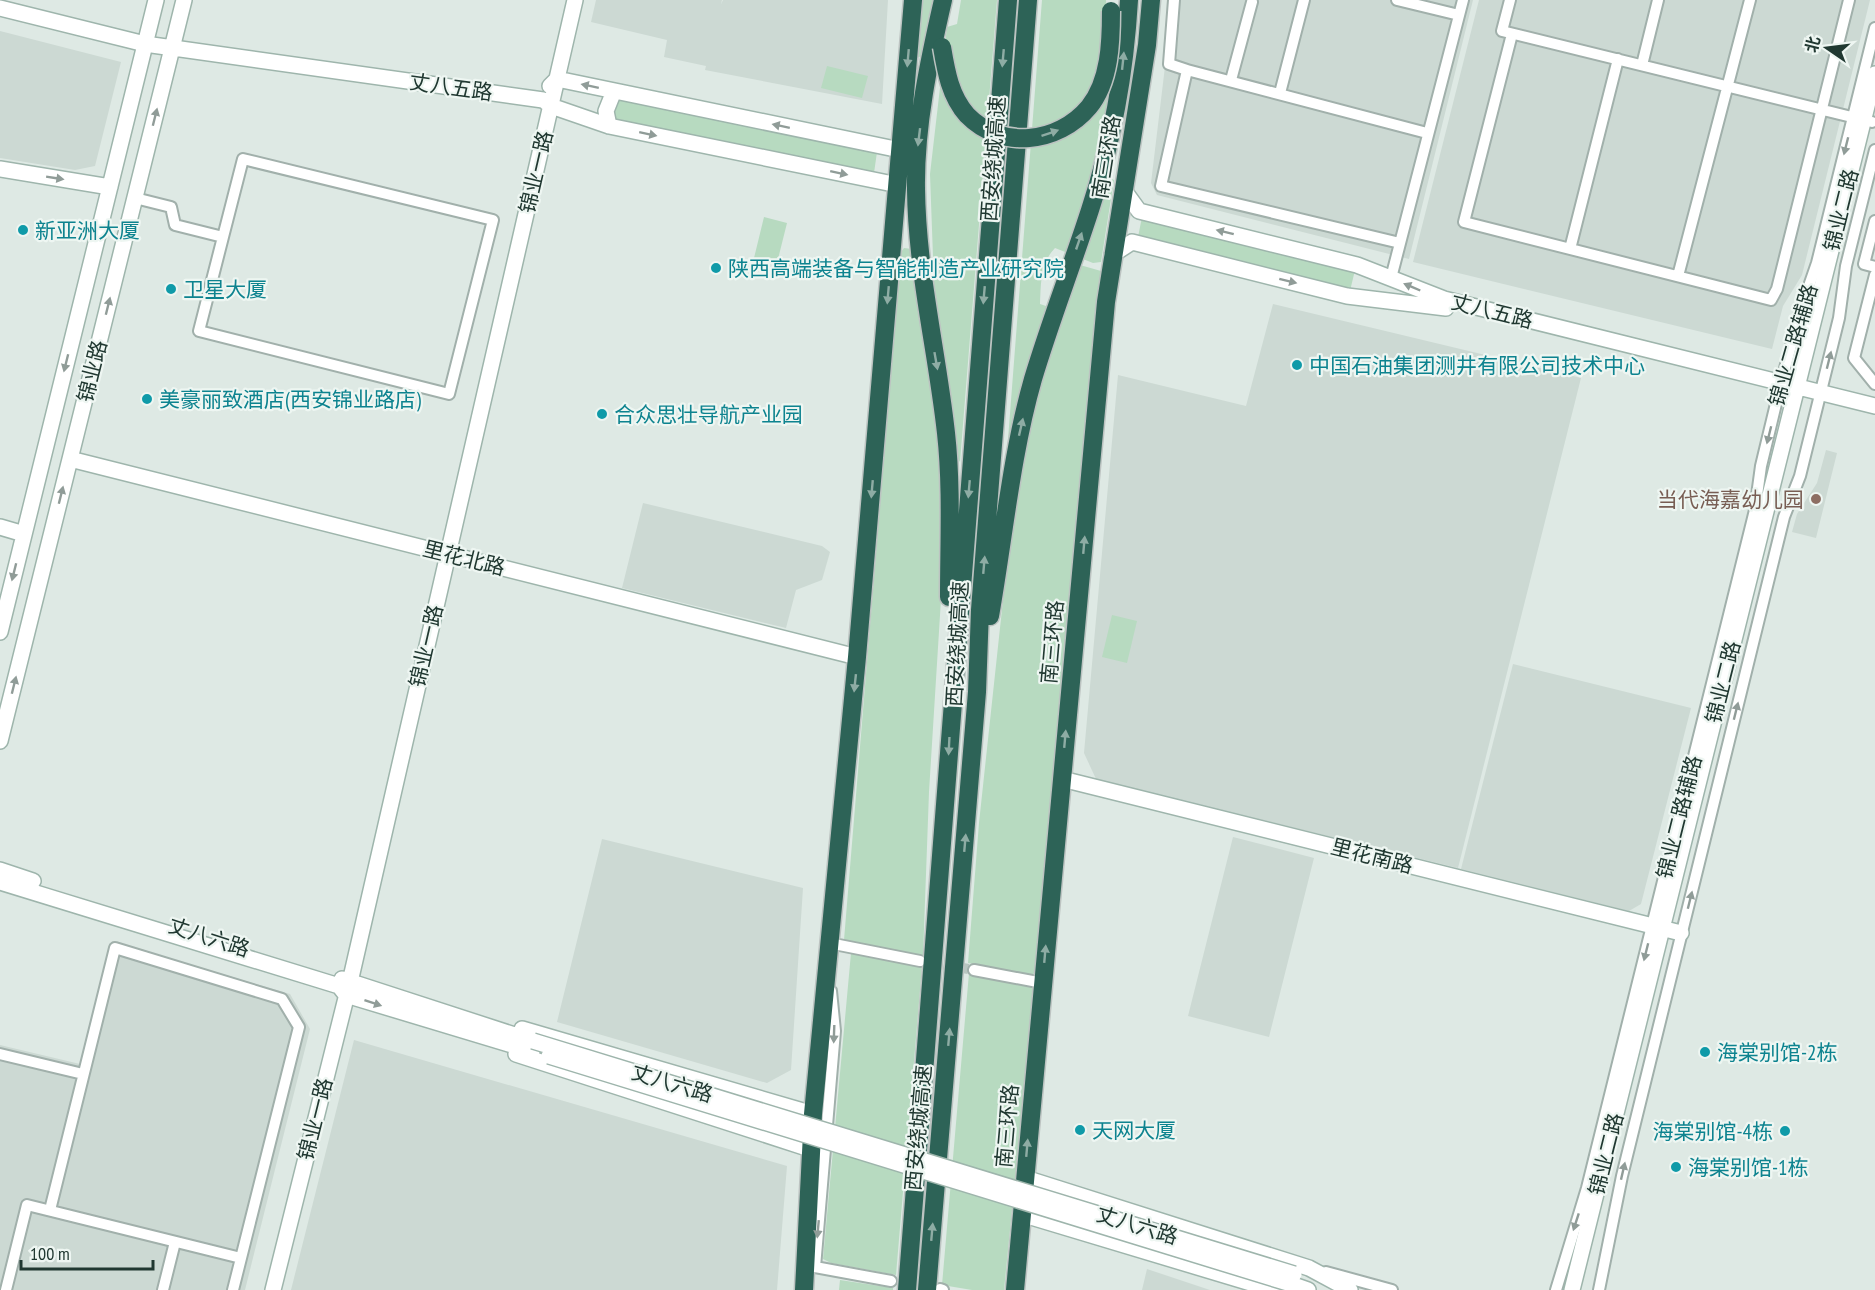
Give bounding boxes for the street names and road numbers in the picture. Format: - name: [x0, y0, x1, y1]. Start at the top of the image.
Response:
- street label: 丈八五路: [408, 68, 494, 106]
- street label: 西安绕城高速: [975, 95, 1011, 223]
- street label: 南三环路: [1086, 113, 1126, 201]
- street label: 锦业一路: [513, 128, 559, 216]
- street label: 锦业二路: [1818, 166, 1864, 254]
- street label: 锦业二路辅路: [1763, 281, 1823, 409]
- street label: 丈八五路: [1448, 288, 1536, 334]
- street label: 锦业路: [71, 337, 113, 405]
- street label: 里花北路: [420, 535, 508, 581]
- street label: 西安绕城高速: [940, 580, 974, 708]
- street label: 南三环路: [1035, 599, 1069, 685]
- street label: 锦业一路: [403, 602, 449, 690]
- street label: 锦业二路: [1700, 638, 1746, 726]
- street label: 锦业二路辅路: [1651, 753, 1707, 881]
- street label: 里花南路: [1328, 833, 1416, 879]
- street label: 丈八六路: [165, 911, 253, 963]
- street label: 丈八六路: [628, 1058, 716, 1108]
- street label: 西安绕城高速: [899, 1064, 937, 1192]
- street label: 锦业一路: [292, 1075, 338, 1163]
- street label: 南三环路: [990, 1083, 1024, 1169]
- street label: 锦业二路: [1583, 1110, 1629, 1198]
- street label: 丈八六路: [1093, 1200, 1181, 1250]

